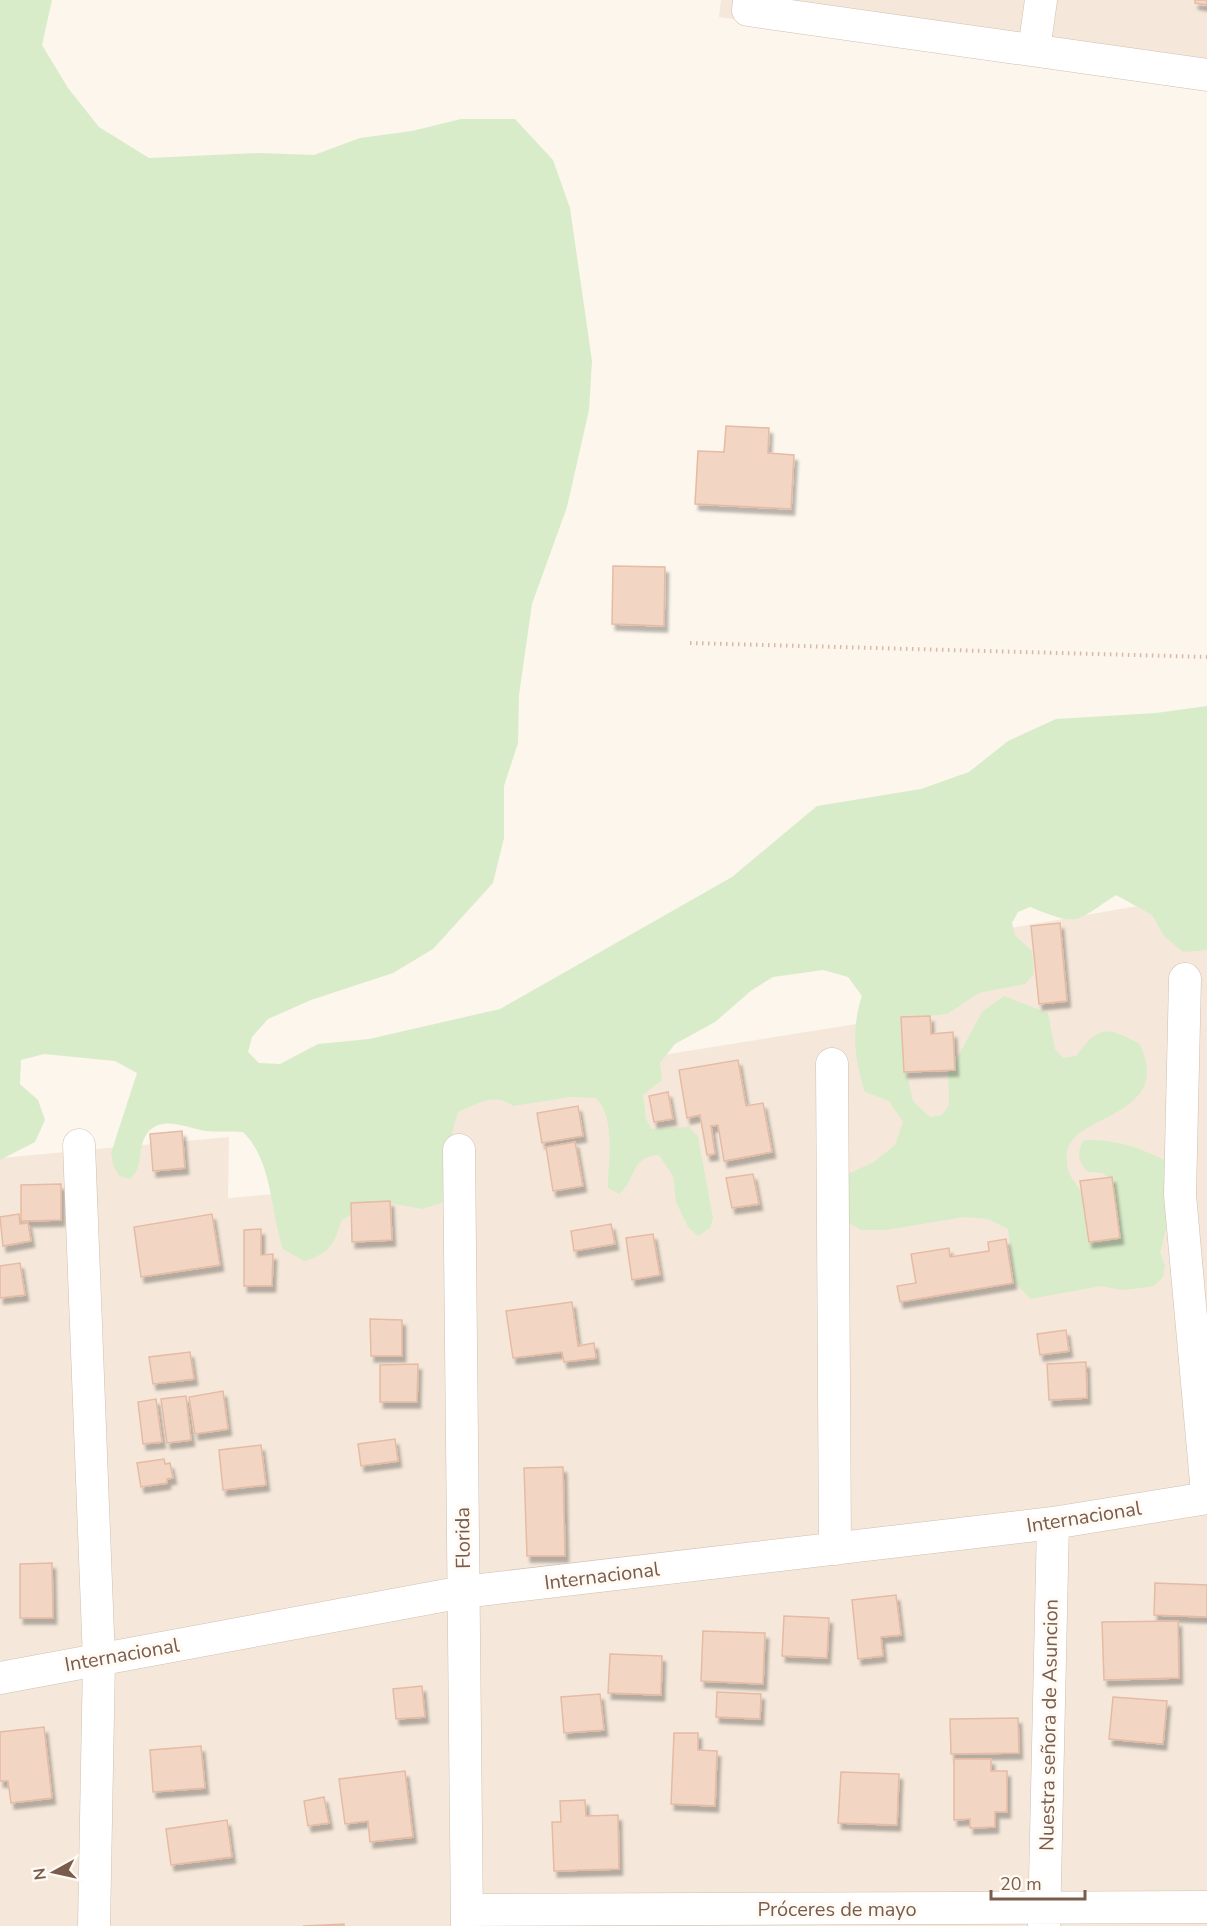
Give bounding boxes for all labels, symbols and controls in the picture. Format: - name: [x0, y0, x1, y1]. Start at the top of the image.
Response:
- street label: Internacional: [1025, 1495, 1143, 1539]
- street label: Florida: [449, 1507, 477, 1569]
- street label: Internacional: [543, 1556, 661, 1596]
- street label: Nuestra señora de Asuncion: [1033, 1599, 1065, 1851]
- street label: Internacional: [63, 1632, 182, 1678]
- north arrow: [24, 1842, 84, 1902]
- scale bar: [991, 1863, 1086, 1901]
- text: N: [28, 1866, 52, 1881]
- text: 20 m: [1000, 1872, 1042, 1896]
- street label: Próceres de mayo: [757, 1896, 917, 1923]

